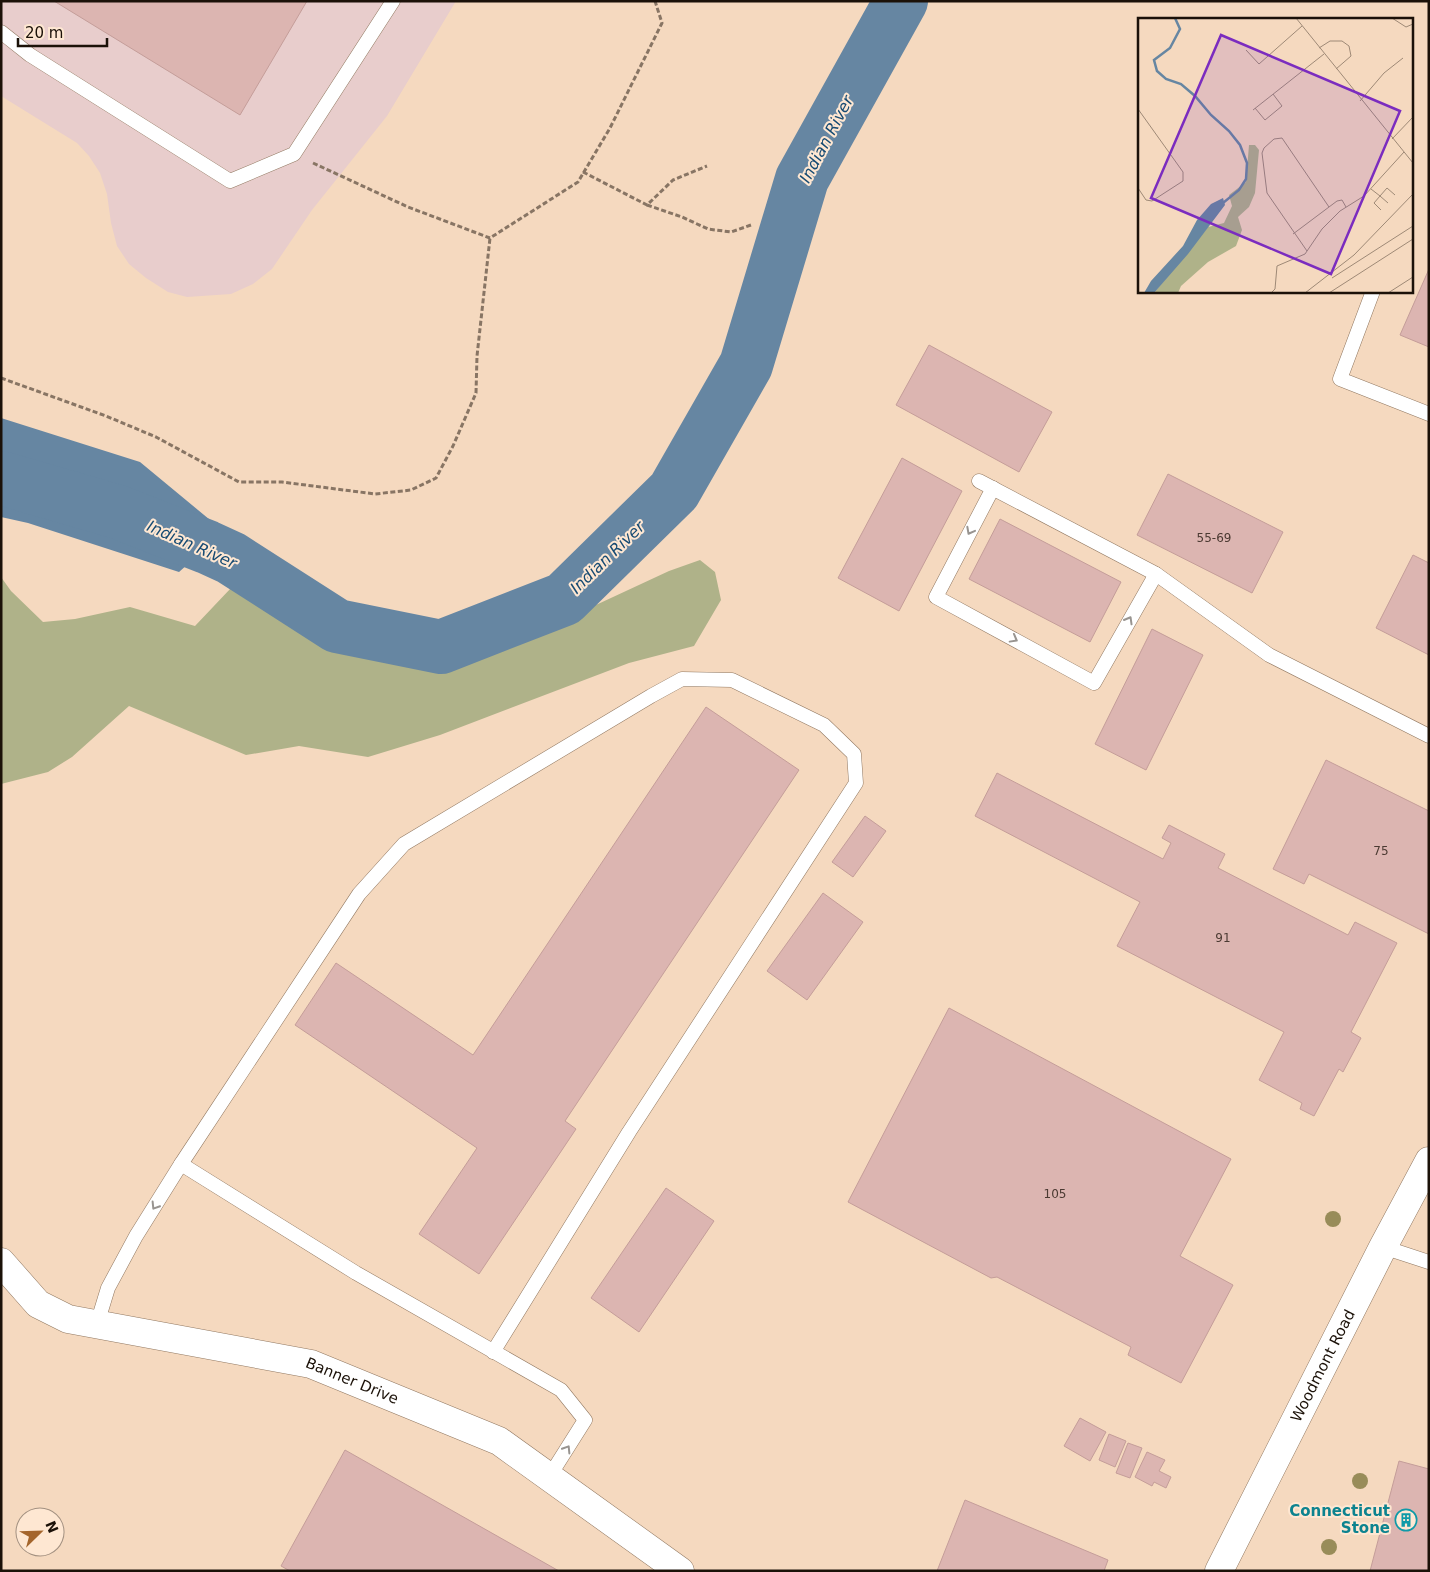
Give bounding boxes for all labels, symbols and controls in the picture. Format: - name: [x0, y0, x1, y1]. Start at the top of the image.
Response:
- scale bar: [18, 15, 106, 47]
- inset map: [1138, 18, 1412, 292]
- text: 20 m: [25, 24, 63, 42]
- water label: Indian River: [796, 91, 858, 186]
- water label: Indian River: [144, 516, 241, 573]
- water label: Indian River: [566, 516, 649, 598]
- one-way arrow: [966, 526, 976, 535]
- house number: 55-69: [1197, 531, 1231, 545]
- one-way arrow: [1123, 617, 1133, 626]
- one-way arrow: [1009, 633, 1018, 643]
- house number: 75: [1373, 844, 1389, 858]
- house number: 91: [1215, 931, 1231, 945]
- house number: 105: [1044, 1187, 1066, 1201]
- one-way arrow: [151, 1200, 161, 1209]
- street label: Woodmont Road: [1287, 1307, 1359, 1425]
- street label: Banner Drive: [303, 1354, 401, 1408]
- one-way arrow: [561, 1445, 570, 1454]
- place label: Connecticut Stone: [1289, 1502, 1390, 1537]
- north arrow: [15, 1507, 65, 1557]
- building icon: Connecticut Stone: [1394, 1508, 1418, 1532]
- text: N: [42, 1518, 62, 1535]

